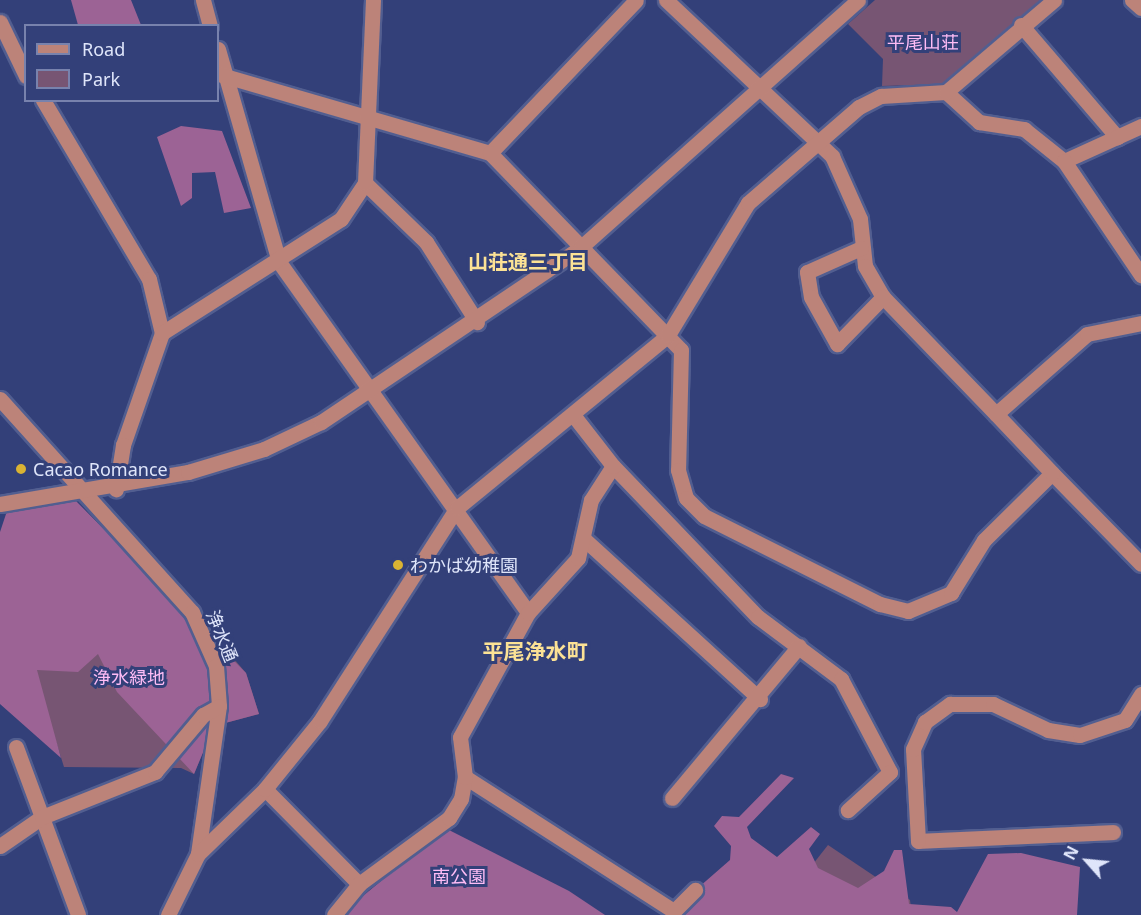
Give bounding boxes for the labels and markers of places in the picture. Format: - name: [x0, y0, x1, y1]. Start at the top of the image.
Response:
- place label: Cacao Romance: [33, 458, 168, 480]
- marker: Cacao Romance: [14, 462, 28, 476]
- place label: わかば幼稚園: [410, 554, 518, 576]
- marker: わかば幼稚園: [391, 558, 405, 572]

